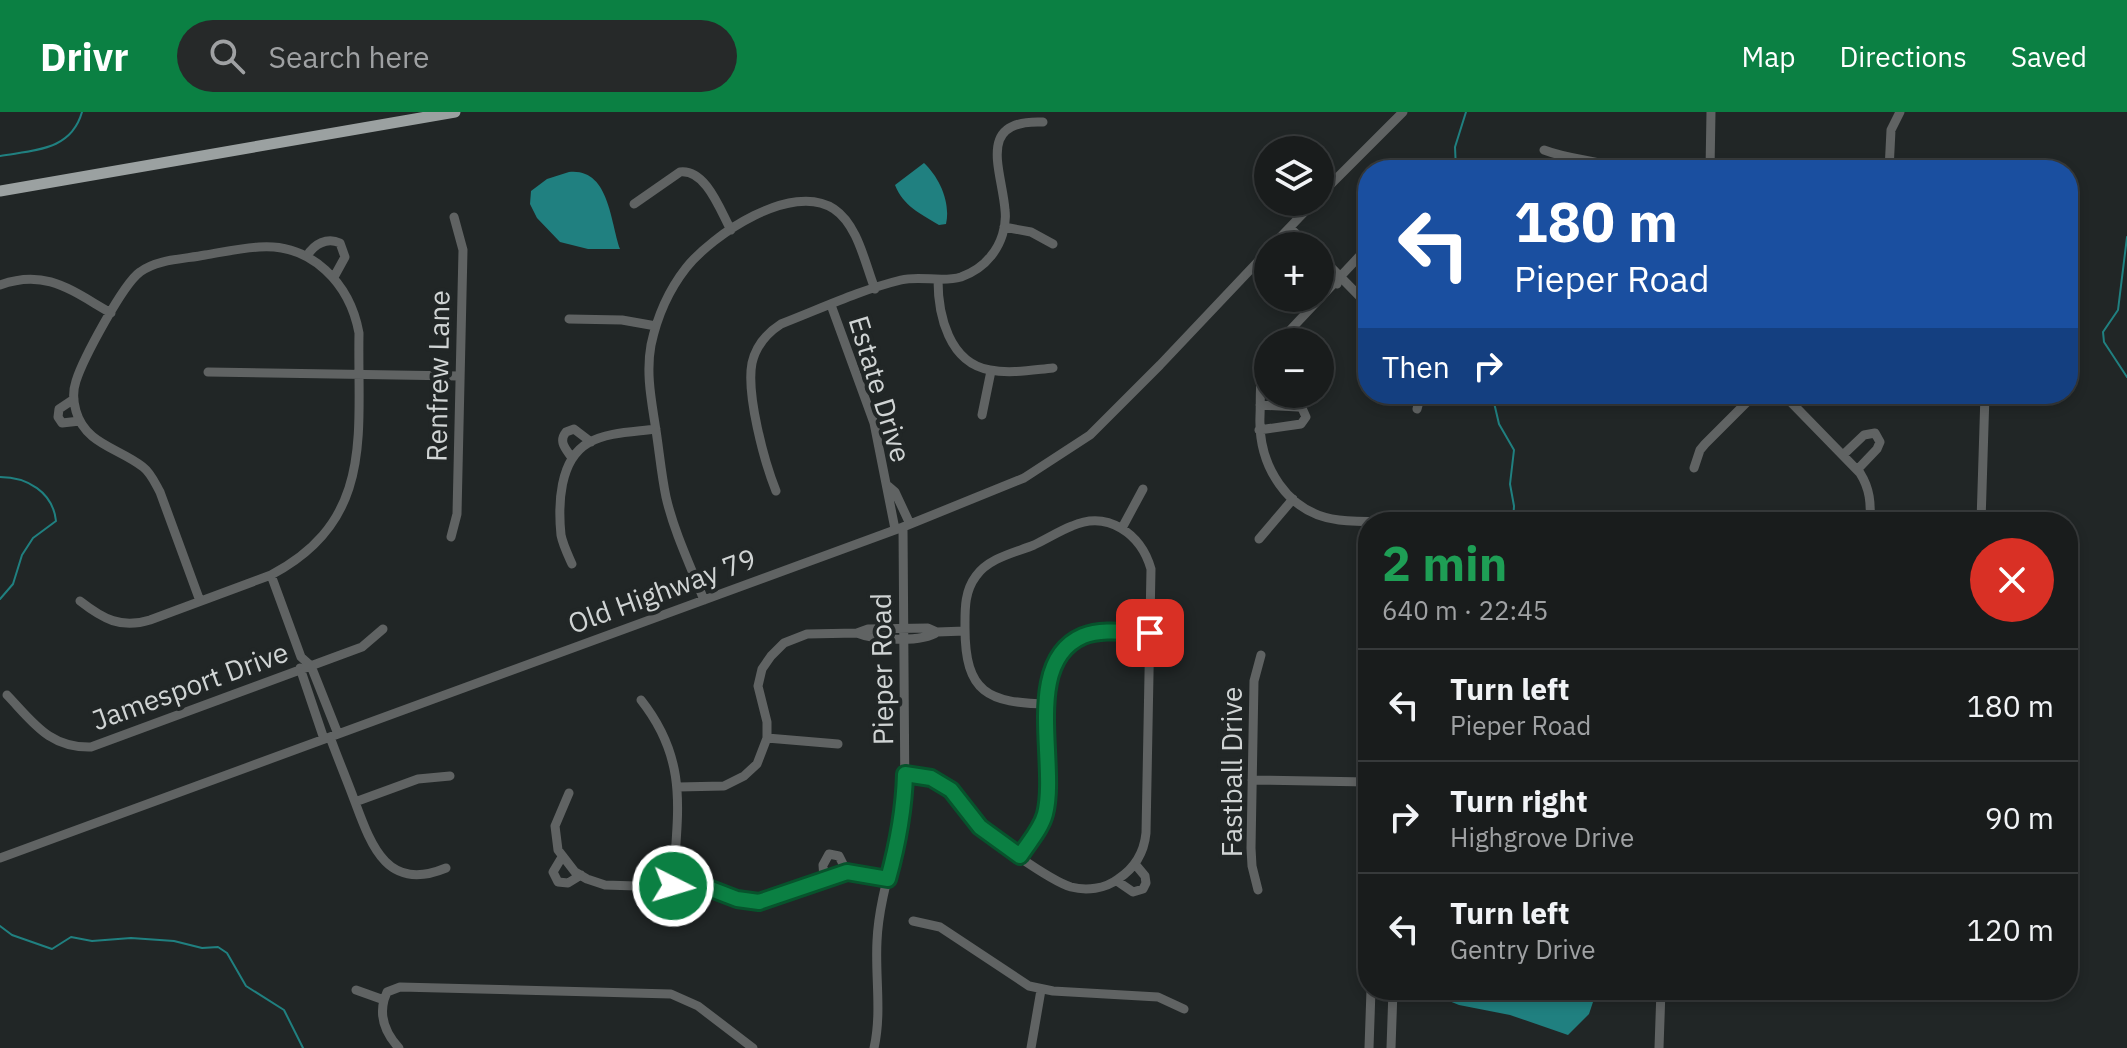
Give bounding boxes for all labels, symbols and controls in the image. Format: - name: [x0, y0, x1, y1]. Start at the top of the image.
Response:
- search box: [177, 20, 737, 92]
- text: Drivr: [40, 32, 129, 81]
- icon: search: [205, 34, 249, 78]
- text: Search here: [269, 37, 429, 76]
- text: Map: [1741, 38, 1795, 75]
- text: Directions: [1839, 38, 1967, 75]
- text: Saved: [2011, 38, 2087, 75]
- map controls: [1254, 136, 1334, 408]
- button: layers: [1254, 136, 1334, 216]
- text: 180 m: [1514, 185, 1678, 257]
- icon: left: [1382, 192, 1486, 296]
- button: +: [1254, 232, 1334, 312]
- text: Pieper Road: [1514, 255, 1710, 302]
- street label: Renfrew Lane: [418, 290, 457, 462]
- street label: Estate Drive: [841, 311, 920, 467]
- button: −: [1254, 328, 1334, 408]
- icon: right: [1466, 344, 1510, 388]
- text: Then: [1382, 347, 1450, 386]
- text: 2 min: [1382, 532, 1507, 594]
- button: close: [1970, 538, 2054, 622]
- street label: Old Highway 79: [563, 539, 761, 642]
- street label: Pieper Road: [862, 593, 901, 745]
- text: 640 m · 22:45: [1382, 593, 1548, 627]
- pin: [1116, 599, 1184, 667]
- icon: arrive: [1128, 611, 1172, 655]
- street label: Jamesport Drive: [87, 633, 293, 738]
- text: Turn left: [1450, 669, 1569, 708]
- icon: left: [1382, 683, 1426, 727]
- text: 180 m: [1967, 686, 2054, 725]
- street label: Fastball Drive: [1213, 687, 1250, 857]
- text: Pieper Road: [1450, 708, 1591, 742]
- text: Turn right: [1450, 781, 1588, 820]
- icon: right: [1382, 795, 1426, 839]
- text: 90 m: [1985, 798, 2054, 837]
- text: Highgrove Drive: [1450, 820, 1634, 854]
- position arrow: [631, 844, 715, 928]
- text: Turn left: [1450, 893, 1569, 932]
- icon: left: [1382, 907, 1426, 951]
- text: 120 m: [1967, 910, 2054, 949]
- text: Gentry Drive: [1450, 932, 1596, 966]

